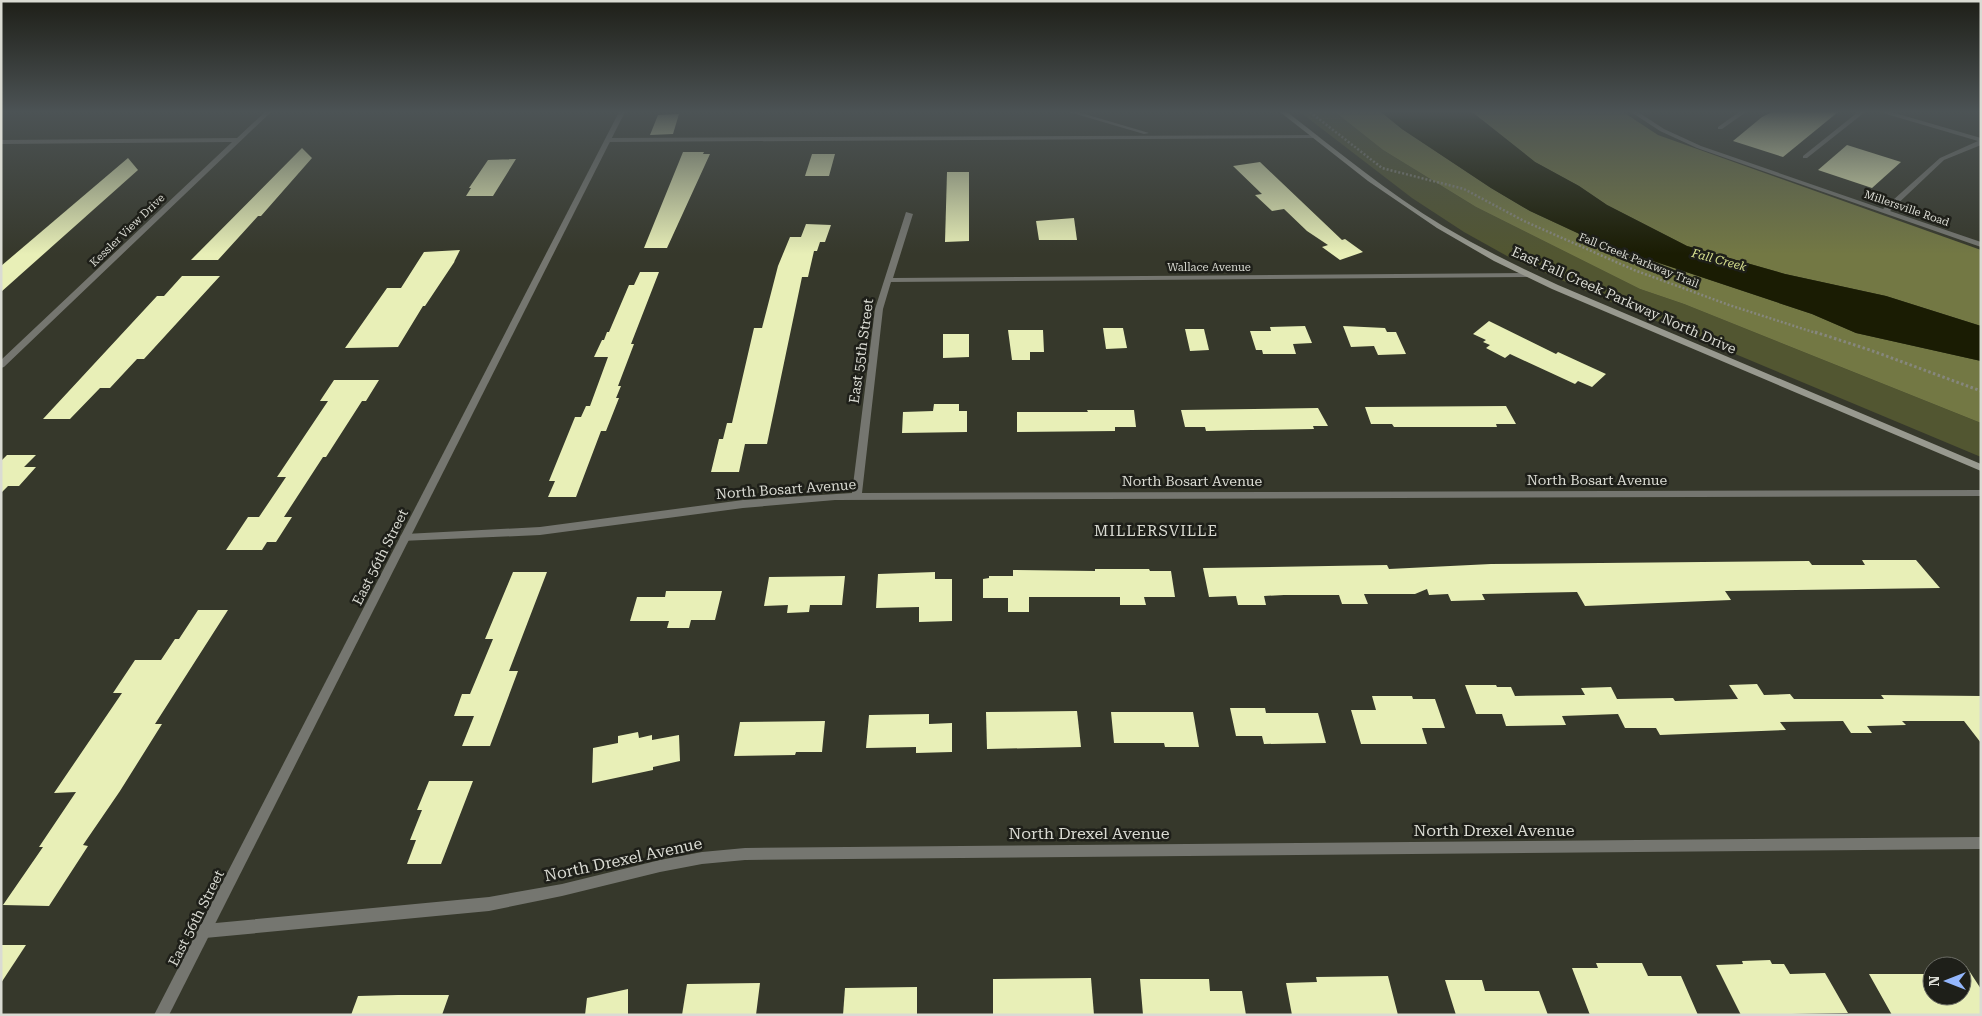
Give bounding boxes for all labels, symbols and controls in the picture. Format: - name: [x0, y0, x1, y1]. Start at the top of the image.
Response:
- street label: Millersville Road: [1863, 188, 1951, 229]
- street label: Kessler View Drive: [87, 191, 167, 269]
- street label: Fall Creek Parkway Trail: [1577, 230, 1701, 291]
- street label: East Fall Creek Parkway North Drive: [1509, 243, 1739, 357]
- water label: Fall Creek: [1689, 246, 1748, 274]
- street label: Wallace Avenue: [1167, 261, 1251, 274]
- street label: East 55th Street: [846, 298, 876, 404]
- street label: North Bosart Avenue: [1527, 472, 1668, 488]
- street label: North Bosart Avenue: [1122, 473, 1263, 489]
- street label: North Bosart Avenue: [715, 476, 857, 502]
- street label: East 56th Street: [349, 506, 411, 608]
- district label: MILLERSVILLE: [1094, 522, 1218, 540]
- street label: North Drexel Avenue: [1414, 821, 1575, 840]
- street label: North Drexel Avenue: [1009, 824, 1170, 843]
- street label: North Drexel Avenue: [542, 833, 704, 886]
- street label: East 56th Street: [165, 867, 227, 969]
- north arrow: [1922, 956, 1972, 1006]
- text: N: [1926, 975, 1942, 986]

